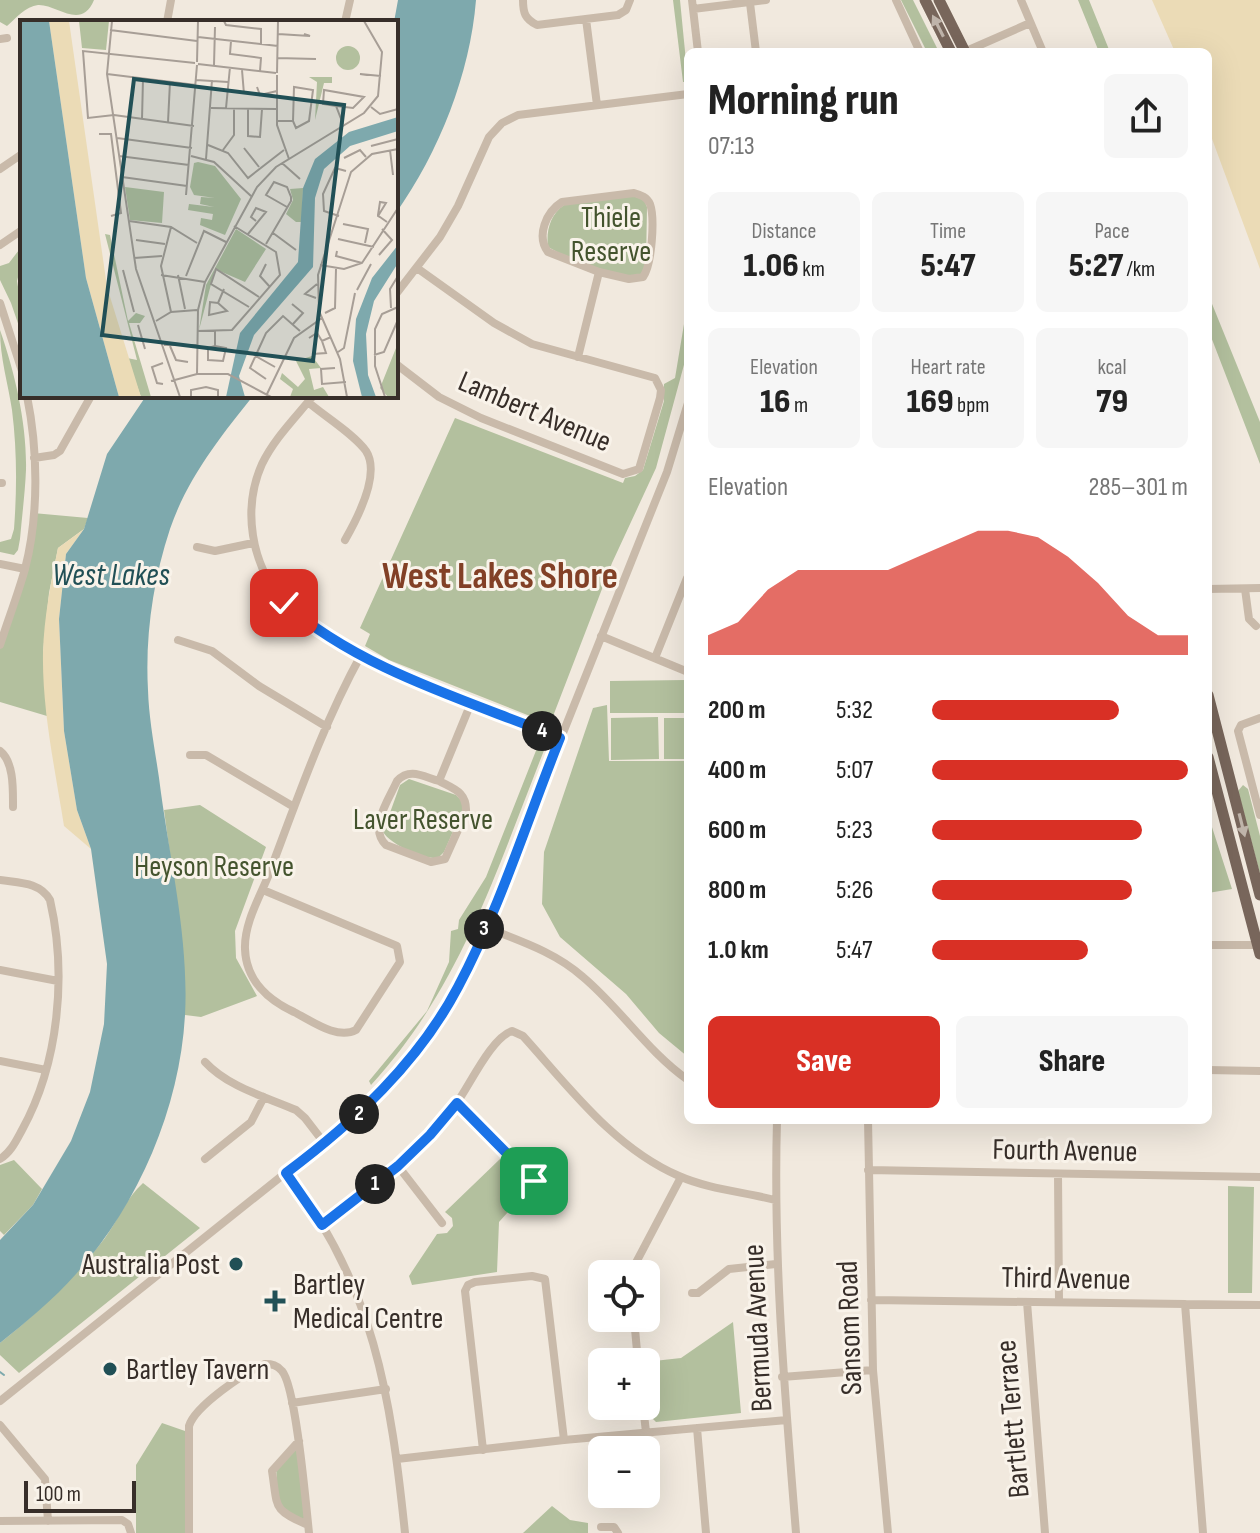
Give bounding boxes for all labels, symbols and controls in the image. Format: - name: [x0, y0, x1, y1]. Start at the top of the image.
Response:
- one-way arrow: [931, 15, 945, 37]
- inset map: [20, 20, 398, 398]
- text: Morning run: [708, 74, 899, 127]
- button: share: [1104, 74, 1188, 158]
- text: 07:13: [708, 131, 755, 162]
- park label: Thiele Reserve: [571, 200, 651, 270]
- text: Distance: [752, 218, 816, 245]
- text: Time: [930, 218, 966, 245]
- text: Pace: [1094, 218, 1130, 245]
- text: 1.06: [743, 245, 799, 286]
- text: 5:47: [921, 245, 976, 286]
- text: 5:27: [1069, 245, 1123, 286]
- text: km: [799, 256, 825, 283]
- text: /km: [1123, 256, 1155, 283]
- text: Elevation: [750, 354, 818, 381]
- text: Heart rate: [910, 354, 986, 381]
- text: kcal: [1097, 354, 1127, 381]
- street label: Lambert Avenue: [453, 364, 617, 460]
- text: 16: [760, 381, 790, 422]
- text: 169: [907, 381, 954, 422]
- text: 79: [1096, 381, 1128, 422]
- text: m: [790, 392, 808, 419]
- text: bpm: [954, 392, 989, 419]
- text: Elevation: [708, 472, 788, 503]
- text: 285–301 m: [1089, 472, 1188, 503]
- district label: West Lakes Shore: [382, 554, 618, 599]
- water label: West Lakes: [52, 556, 171, 595]
- pin: [250, 569, 318, 637]
- icon: check: [262, 581, 306, 625]
- text: 200 m: [708, 695, 765, 726]
- text: 5:32: [836, 695, 873, 726]
- pin: 4: [522, 711, 562, 751]
- text: 4: [537, 717, 547, 744]
- text: 400 m: [708, 755, 766, 786]
- text: 5:07: [836, 755, 873, 786]
- park label: Laver Reserve: [353, 802, 493, 838]
- one-way arrow: [1237, 812, 1249, 837]
- text: 600 m: [708, 815, 766, 846]
- text: 5:23: [836, 815, 873, 846]
- park label: Heyson Reserve: [134, 849, 294, 885]
- text: 800 m: [708, 875, 766, 906]
- text: 5:26: [836, 875, 873, 906]
- pin: 3: [464, 909, 504, 949]
- text: 3: [479, 915, 489, 942]
- text: 1.0 km: [708, 935, 769, 966]
- text: 5:47: [836, 935, 872, 966]
- button: Save: [708, 1016, 940, 1108]
- button: Share: [956, 1016, 1188, 1108]
- pin: 2: [339, 1094, 379, 1134]
- text: 2: [354, 1100, 364, 1127]
- street label: Fourth Avenue: [992, 1132, 1138, 1170]
- pin: [500, 1147, 568, 1215]
- icon: arrive: [512, 1159, 556, 1203]
- pin: 1: [355, 1164, 395, 1204]
- text: 1: [371, 1170, 379, 1197]
- street label: Bermuda Avenue: [736, 1243, 780, 1413]
- place label: Australia Post: [81, 1247, 220, 1283]
- marker: Australia Post: [227, 1255, 245, 1273]
- map controls: [588, 1260, 660, 1508]
- button: locate: [588, 1260, 660, 1332]
- street label: Sansom Road: [830, 1260, 870, 1396]
- street label: Third Avenue: [1001, 1260, 1131, 1298]
- place label: Bartley Medical Centre: [293, 1267, 443, 1337]
- marker: Bartley Medical Centre: [264, 1290, 286, 1312]
- street label: Bartlett Terrace: [988, 1339, 1038, 1499]
- button: +: [588, 1348, 660, 1420]
- place label: Bartley Tavern: [126, 1352, 269, 1388]
- marker: Bartley Tavern: [101, 1360, 119, 1378]
- button: −: [588, 1436, 660, 1508]
- scale bar: [24, 1477, 136, 1513]
- text: 100 m: [36, 1481, 81, 1508]

